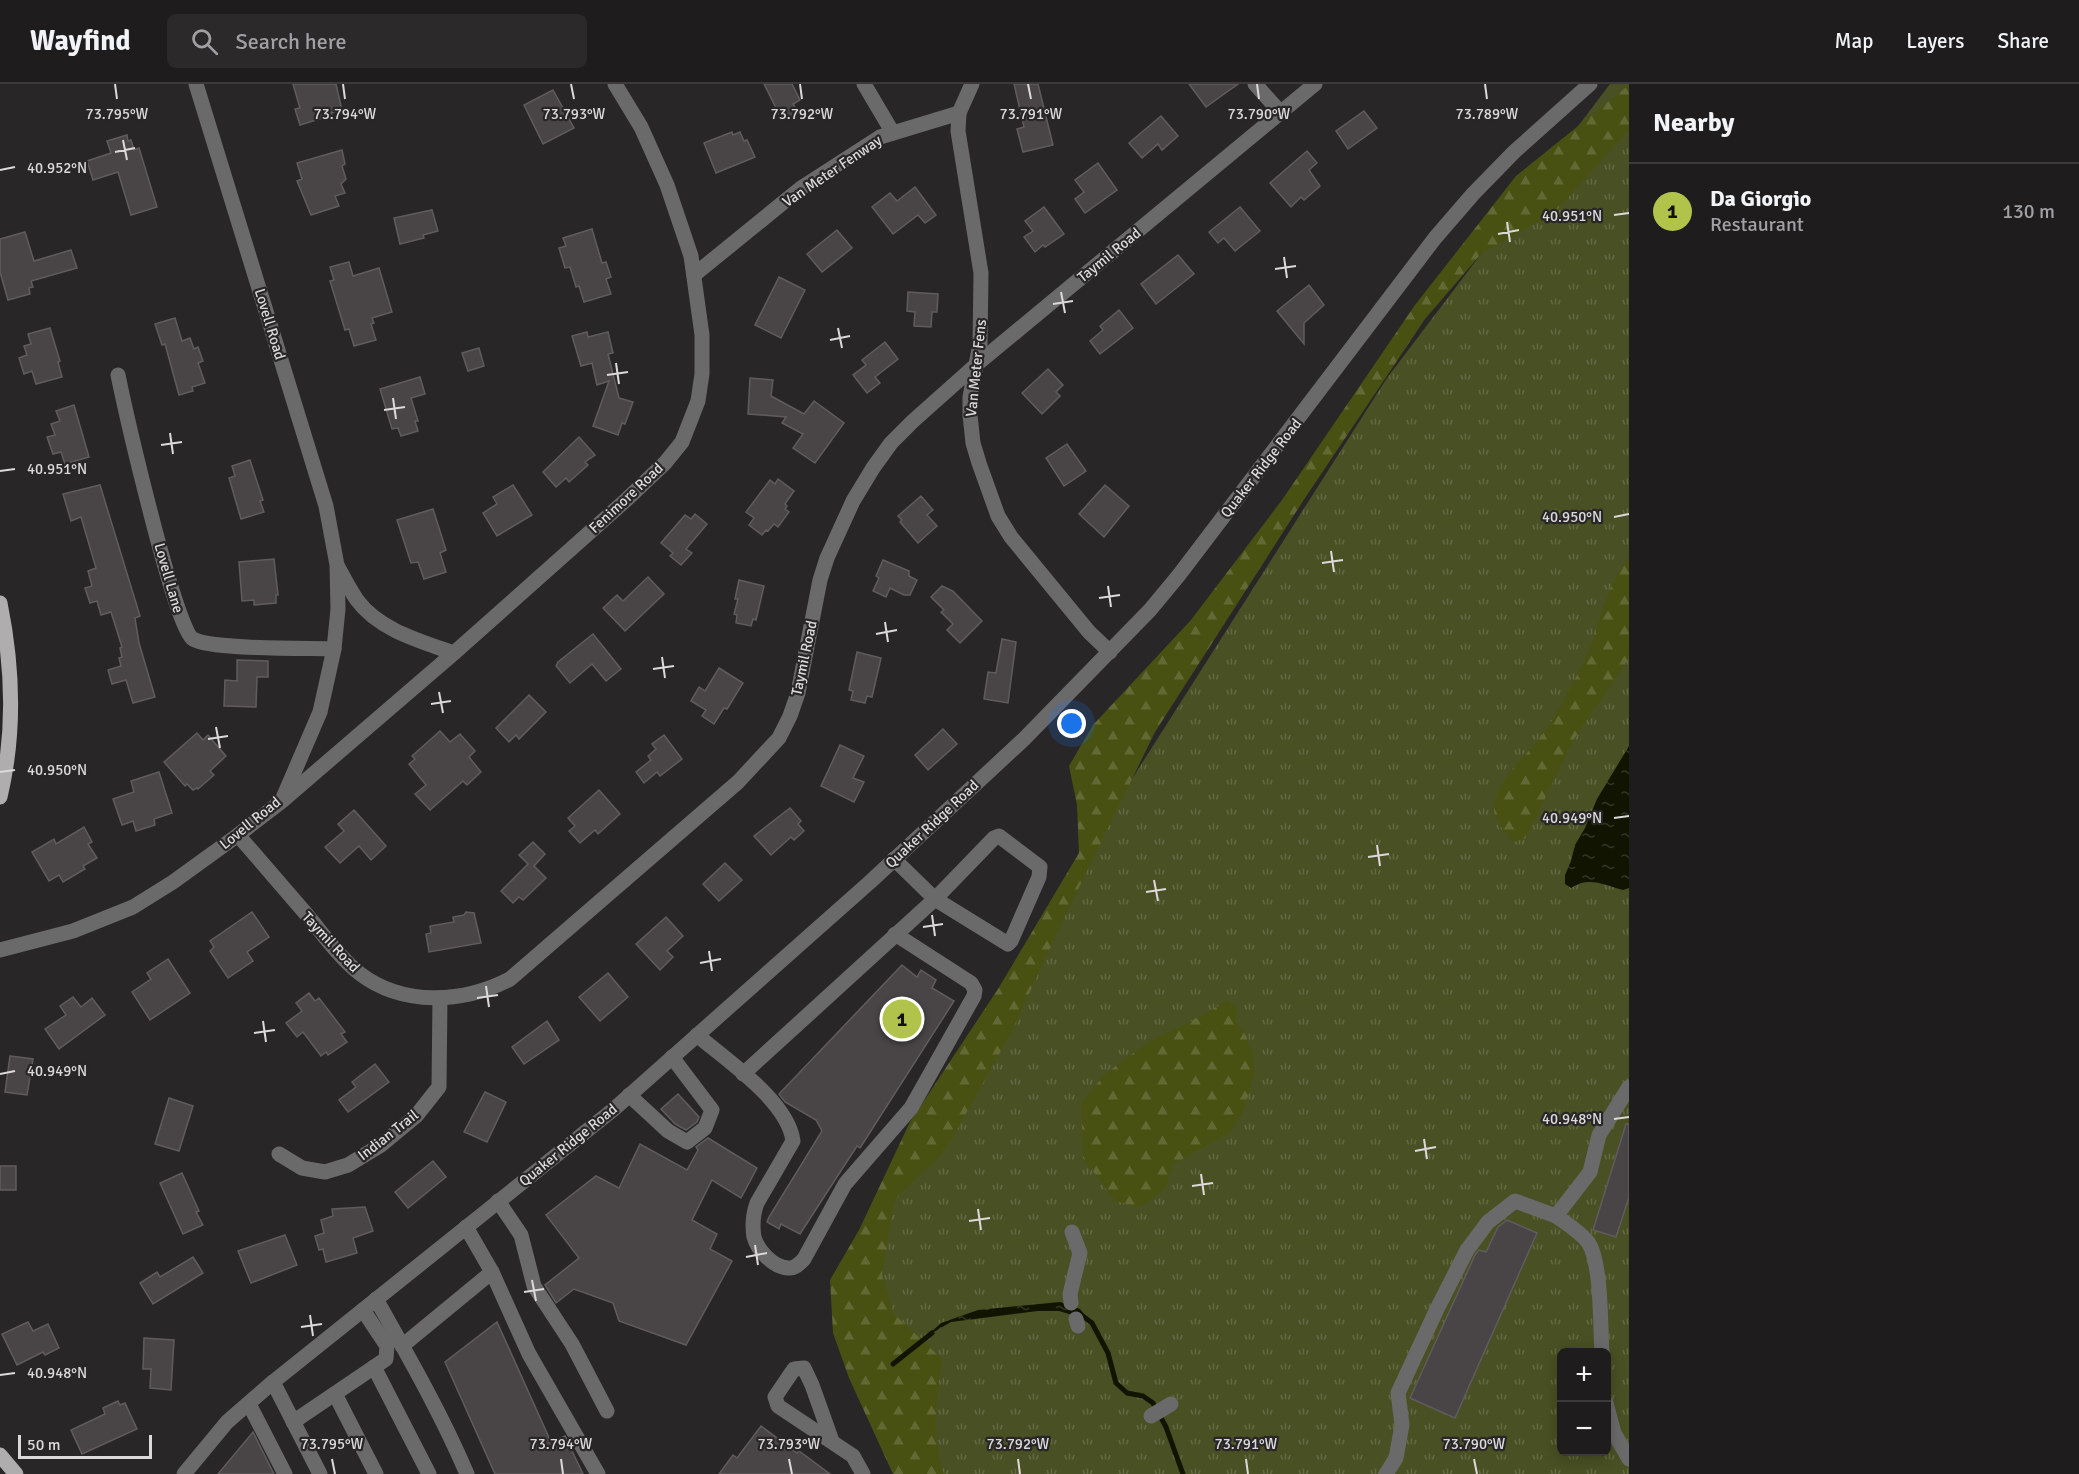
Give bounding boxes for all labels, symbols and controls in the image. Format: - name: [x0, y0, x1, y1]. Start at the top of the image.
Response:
- search box: [167, 14, 587, 68]
- text: Wayfind: [30, 24, 131, 58]
- icon: search: [188, 25, 221, 58]
- text: Search here: [236, 28, 347, 55]
- text: Map: [1835, 28, 1873, 54]
- text: Layers: [1906, 28, 1964, 54]
- text: Share: [1997, 28, 2049, 54]
- text: 73.795°W: [86, 105, 149, 123]
- text: 73.794°W: [314, 105, 377, 123]
- text: 73.793°W: [543, 105, 606, 123]
- text: 73.792°W: [771, 105, 834, 123]
- text: 73.791°W: [1000, 105, 1063, 123]
- text: 73.790°W: [1228, 105, 1291, 123]
- text: 73.789°W: [1456, 105, 1519, 123]
- text: Nearby: [1653, 107, 1734, 139]
- street label: Van Meter Fenway: [779, 131, 885, 211]
- text: 40.952°N: [27, 159, 87, 177]
- text: Da Giorgio: [1710, 185, 1811, 212]
- text: 1: [1667, 199, 1678, 224]
- text: 130 m: [2002, 199, 2055, 224]
- text: 40.951°N: [1542, 207, 1602, 225]
- text: Restaurant: [1710, 212, 1804, 237]
- street label: Taymil Road: [1074, 224, 1144, 286]
- street label: Lovell Road: [251, 286, 289, 362]
- street label: Van Meter Fens: [962, 318, 990, 418]
- street label: Quaker Ridge Road: [1217, 415, 1305, 521]
- street label: Fenimore Road: [585, 459, 667, 537]
- text: 40.951°N: [27, 460, 87, 478]
- text: 40.950°N: [1542, 508, 1602, 526]
- street label: Lovell Lane: [150, 541, 188, 615]
- street label: Taymil Road: [787, 619, 821, 697]
- your location: [1057, 709, 1086, 738]
- text: 40.950°N: [27, 761, 87, 779]
- street label: Quaker Ridge Road: [882, 776, 982, 872]
- street label: Lovell Road: [216, 793, 284, 853]
- text: 40.949°N: [1542, 809, 1602, 827]
- street label: Taymil Road: [298, 908, 364, 976]
- pin: 1: [882, 996, 922, 1042]
- text: 40.949°N: [27, 1062, 87, 1080]
- street label: Quaker Ridge Road: [515, 1100, 621, 1190]
- street label: Indian Trail: [354, 1106, 422, 1164]
- text: 40.948°N: [1542, 1110, 1602, 1128]
- map controls: [1557, 1348, 1611, 1456]
- button: +: [1557, 1348, 1611, 1402]
- text: 40.948°N: [27, 1364, 87, 1382]
- button: −: [1557, 1402, 1611, 1456]
- scale bar: [18, 1432, 152, 1460]
- text: 50 m: [27, 1435, 61, 1455]
- text: 73.795°W: [301, 1435, 364, 1453]
- text: 73.794°W: [530, 1435, 593, 1453]
- text: 73.793°W: [758, 1435, 821, 1453]
- text: 73.792°W: [987, 1435, 1050, 1453]
- text: 73.791°W: [1215, 1435, 1278, 1453]
- text: 73.790°W: [1443, 1435, 1506, 1453]

